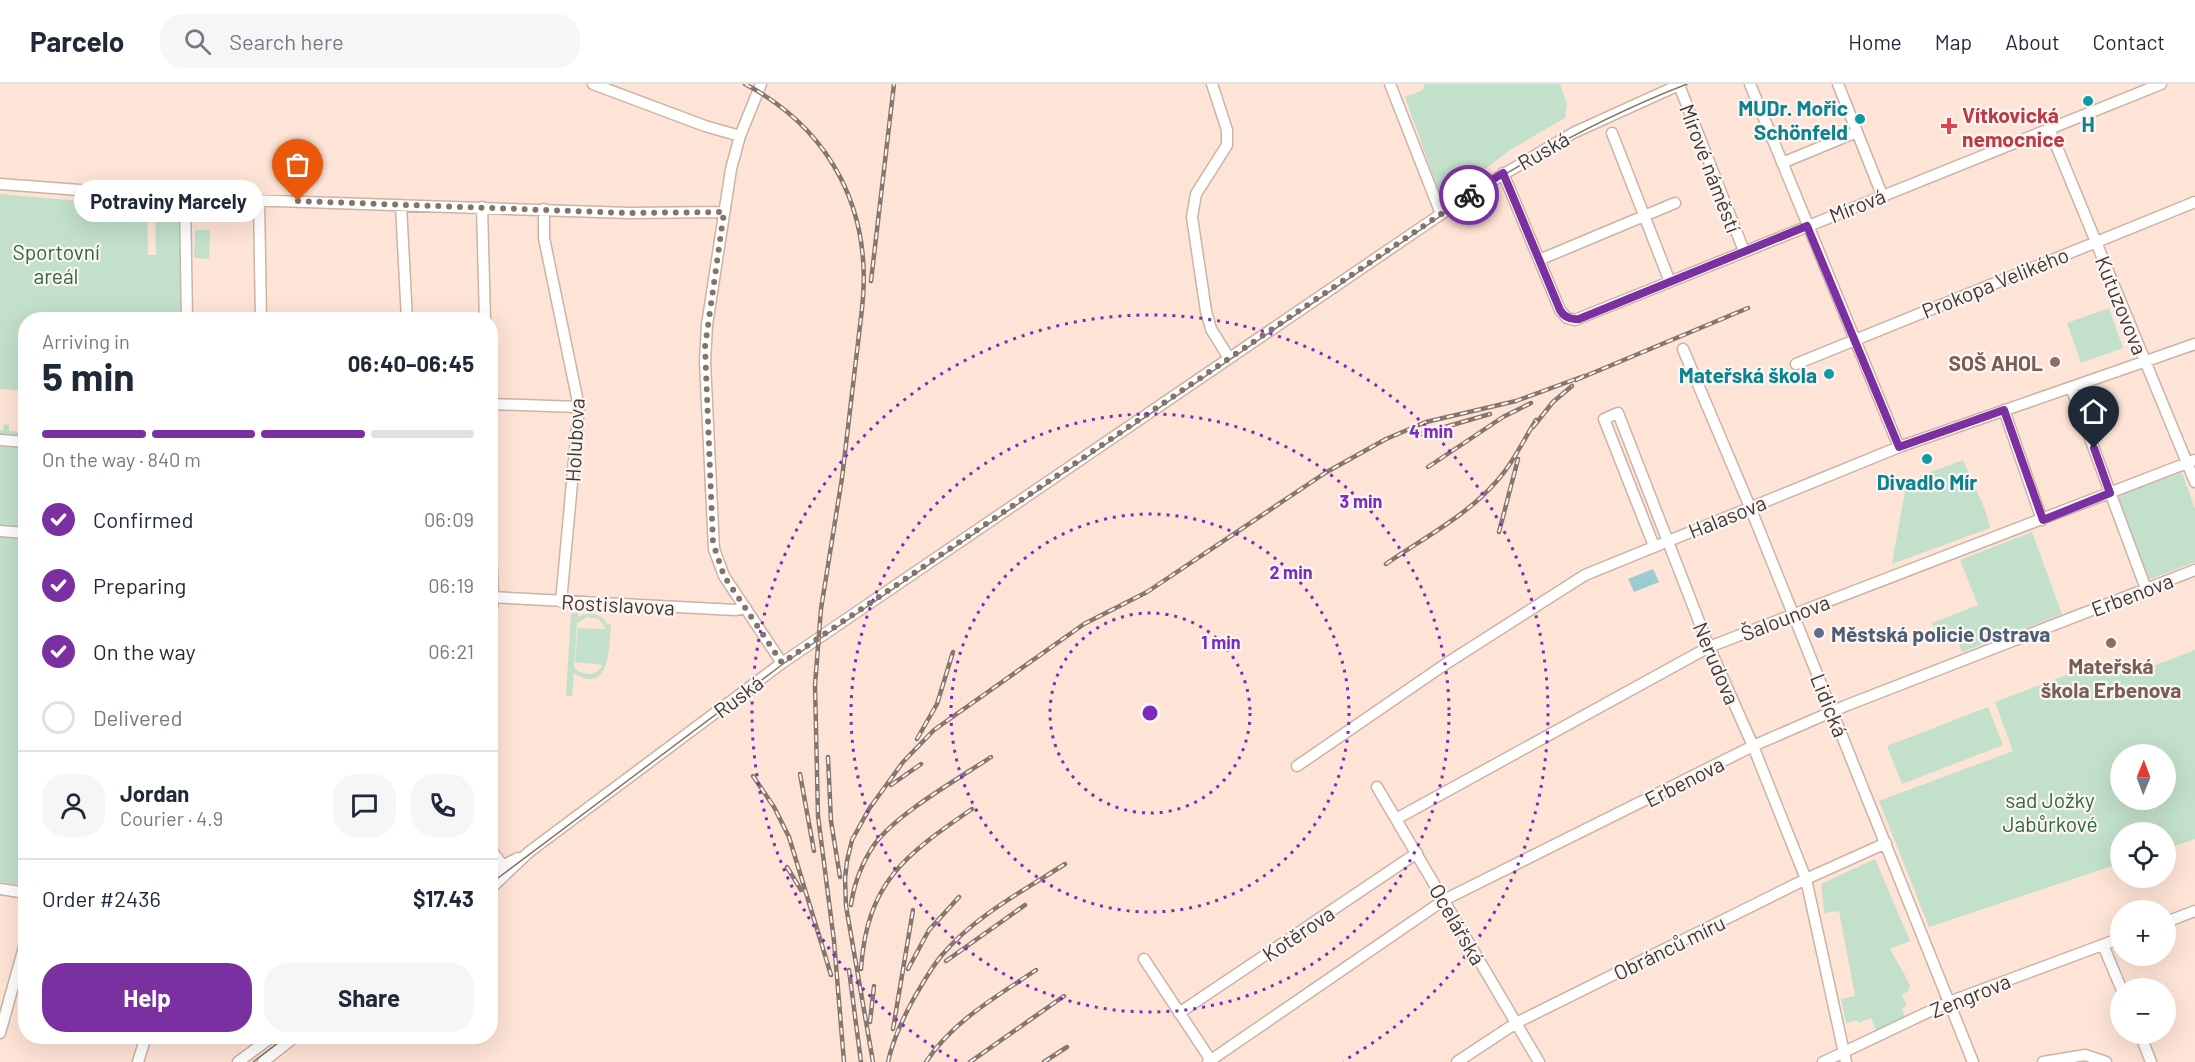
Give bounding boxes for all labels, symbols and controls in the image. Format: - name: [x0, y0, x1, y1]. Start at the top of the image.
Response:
- search box: [160, 14, 580, 68]
- text: Parcelo: [30, 24, 124, 58]
- icon: search: [181, 25, 214, 58]
- text: Search here: [229, 28, 344, 54]
- text: Home: [1848, 29, 1902, 54]
- text: Map: [1935, 29, 1972, 54]
- text: About: [2005, 29, 2060, 54]
- text: Contact: [2093, 29, 2165, 54]
- marker: H: [2081, 94, 2095, 108]
- place label: MUDr. Mořic Schönfeld: [1738, 95, 1848, 144]
- street label: Mírové náměstí: [1675, 100, 1747, 236]
- place label: Vítkovická nemocnice: [1962, 102, 2065, 151]
- place label: H: [2081, 111, 2095, 136]
- marker: MUDr. Mořic Schönfeld: [1853, 112, 1867, 126]
- marker: Vítkovická nemocnice: [1940, 117, 1958, 135]
- street label: Ruská: [1513, 125, 1573, 175]
- pin: [272, 139, 323, 201]
- icon: bag: [281, 148, 314, 181]
- courier: [1439, 165, 1499, 225]
- icon: bike: [1453, 179, 1486, 212]
- callout: Potraviny Marcely: [73, 180, 262, 222]
- street label: Mírová: [1825, 182, 1889, 228]
- text: Potraviny Marcely: [90, 189, 247, 213]
- park label: Sportovní areál: [12, 239, 100, 288]
- street label: Prokopa Velikého: [1918, 241, 2072, 323]
- street label: Kutuzovova: [2091, 252, 2153, 358]
- text: Arriving in: [42, 329, 130, 353]
- text: 06:40–06:45: [348, 350, 474, 376]
- place label: SOŠ AHOL: [1948, 350, 2043, 375]
- text: 5 min: [42, 352, 135, 399]
- marker: SOŠ AHOL: [2048, 355, 2062, 369]
- place label: Mateřská škola: [1679, 362, 1817, 387]
- marker: Mateřská škola: [1822, 367, 1836, 381]
- pin: [2068, 386, 2119, 448]
- icon: home: [2077, 395, 2110, 428]
- street label: Holubova: [559, 397, 589, 483]
- text: 4 min: [1409, 420, 1453, 442]
- text: On the way · 840 m: [42, 447, 201, 471]
- marker: Divadlo Mír: [1920, 452, 1934, 466]
- place label: Divadlo Mír: [1877, 469, 1977, 494]
- street label: Halasova: [1684, 489, 1770, 543]
- text: 3 min: [1340, 490, 1382, 512]
- icon: check: [42, 503, 75, 536]
- text: Confirmed: [93, 506, 193, 532]
- text: 06:09: [424, 507, 474, 531]
- text: 2 min: [1269, 561, 1313, 583]
- street label: Erbenova: [2088, 567, 2176, 621]
- icon: check: [42, 569, 75, 602]
- text: Preparing: [93, 572, 186, 598]
- text: 06:19: [428, 573, 474, 597]
- street label: Rostislavova: [560, 589, 676, 619]
- street label: Šalounova: [1737, 589, 1833, 645]
- street label: Nerudova: [1688, 618, 1746, 708]
- place label: Městská policie Ostrava: [1831, 621, 2050, 646]
- marker: Městská policie Ostrava: [1812, 626, 1826, 640]
- text: 1 min: [1201, 631, 1241, 653]
- icon: check: [42, 635, 75, 668]
- marker: Mateřská škola Erbenova: [2104, 636, 2118, 650]
- text: On the way: [93, 638, 196, 664]
- text: 06:21: [428, 639, 474, 663]
- place label: Mateřská škola Erbenova: [2041, 653, 2181, 702]
- street label: Ruská: [708, 669, 768, 723]
- street label: Lidická: [1806, 670, 1854, 740]
- centre of rings: [1140, 703, 1160, 723]
- text: Delivered: [93, 704, 182, 730]
- north arrow: [2110, 744, 2176, 810]
- map controls: [2110, 744, 2176, 1044]
- street label: Erbenova: [1640, 750, 1728, 812]
- button: person: [42, 774, 105, 837]
- button: chat: [333, 774, 396, 837]
- button: phone: [411, 774, 474, 837]
- text: Jordan: [120, 780, 189, 806]
- park label: sad Jožky Jabůrkové: [2002, 787, 2098, 836]
- text: Courier · 4.9: [120, 806, 223, 830]
- button: locate: [2110, 822, 2176, 888]
- street label: Ocelářská: [1425, 879, 1491, 969]
- text: Order #2436: [42, 885, 161, 911]
- text: $17.43: [413, 885, 474, 911]
- street label: Kotěrova: [1257, 900, 1339, 966]
- button: +: [2110, 900, 2176, 966]
- street label: Obránců míru: [1609, 909, 1729, 985]
- button: Help: [42, 963, 252, 1032]
- button: Share: [264, 963, 474, 1032]
- street label: Zengrova: [1926, 968, 2014, 1022]
- button: −: [2110, 978, 2176, 1044]

